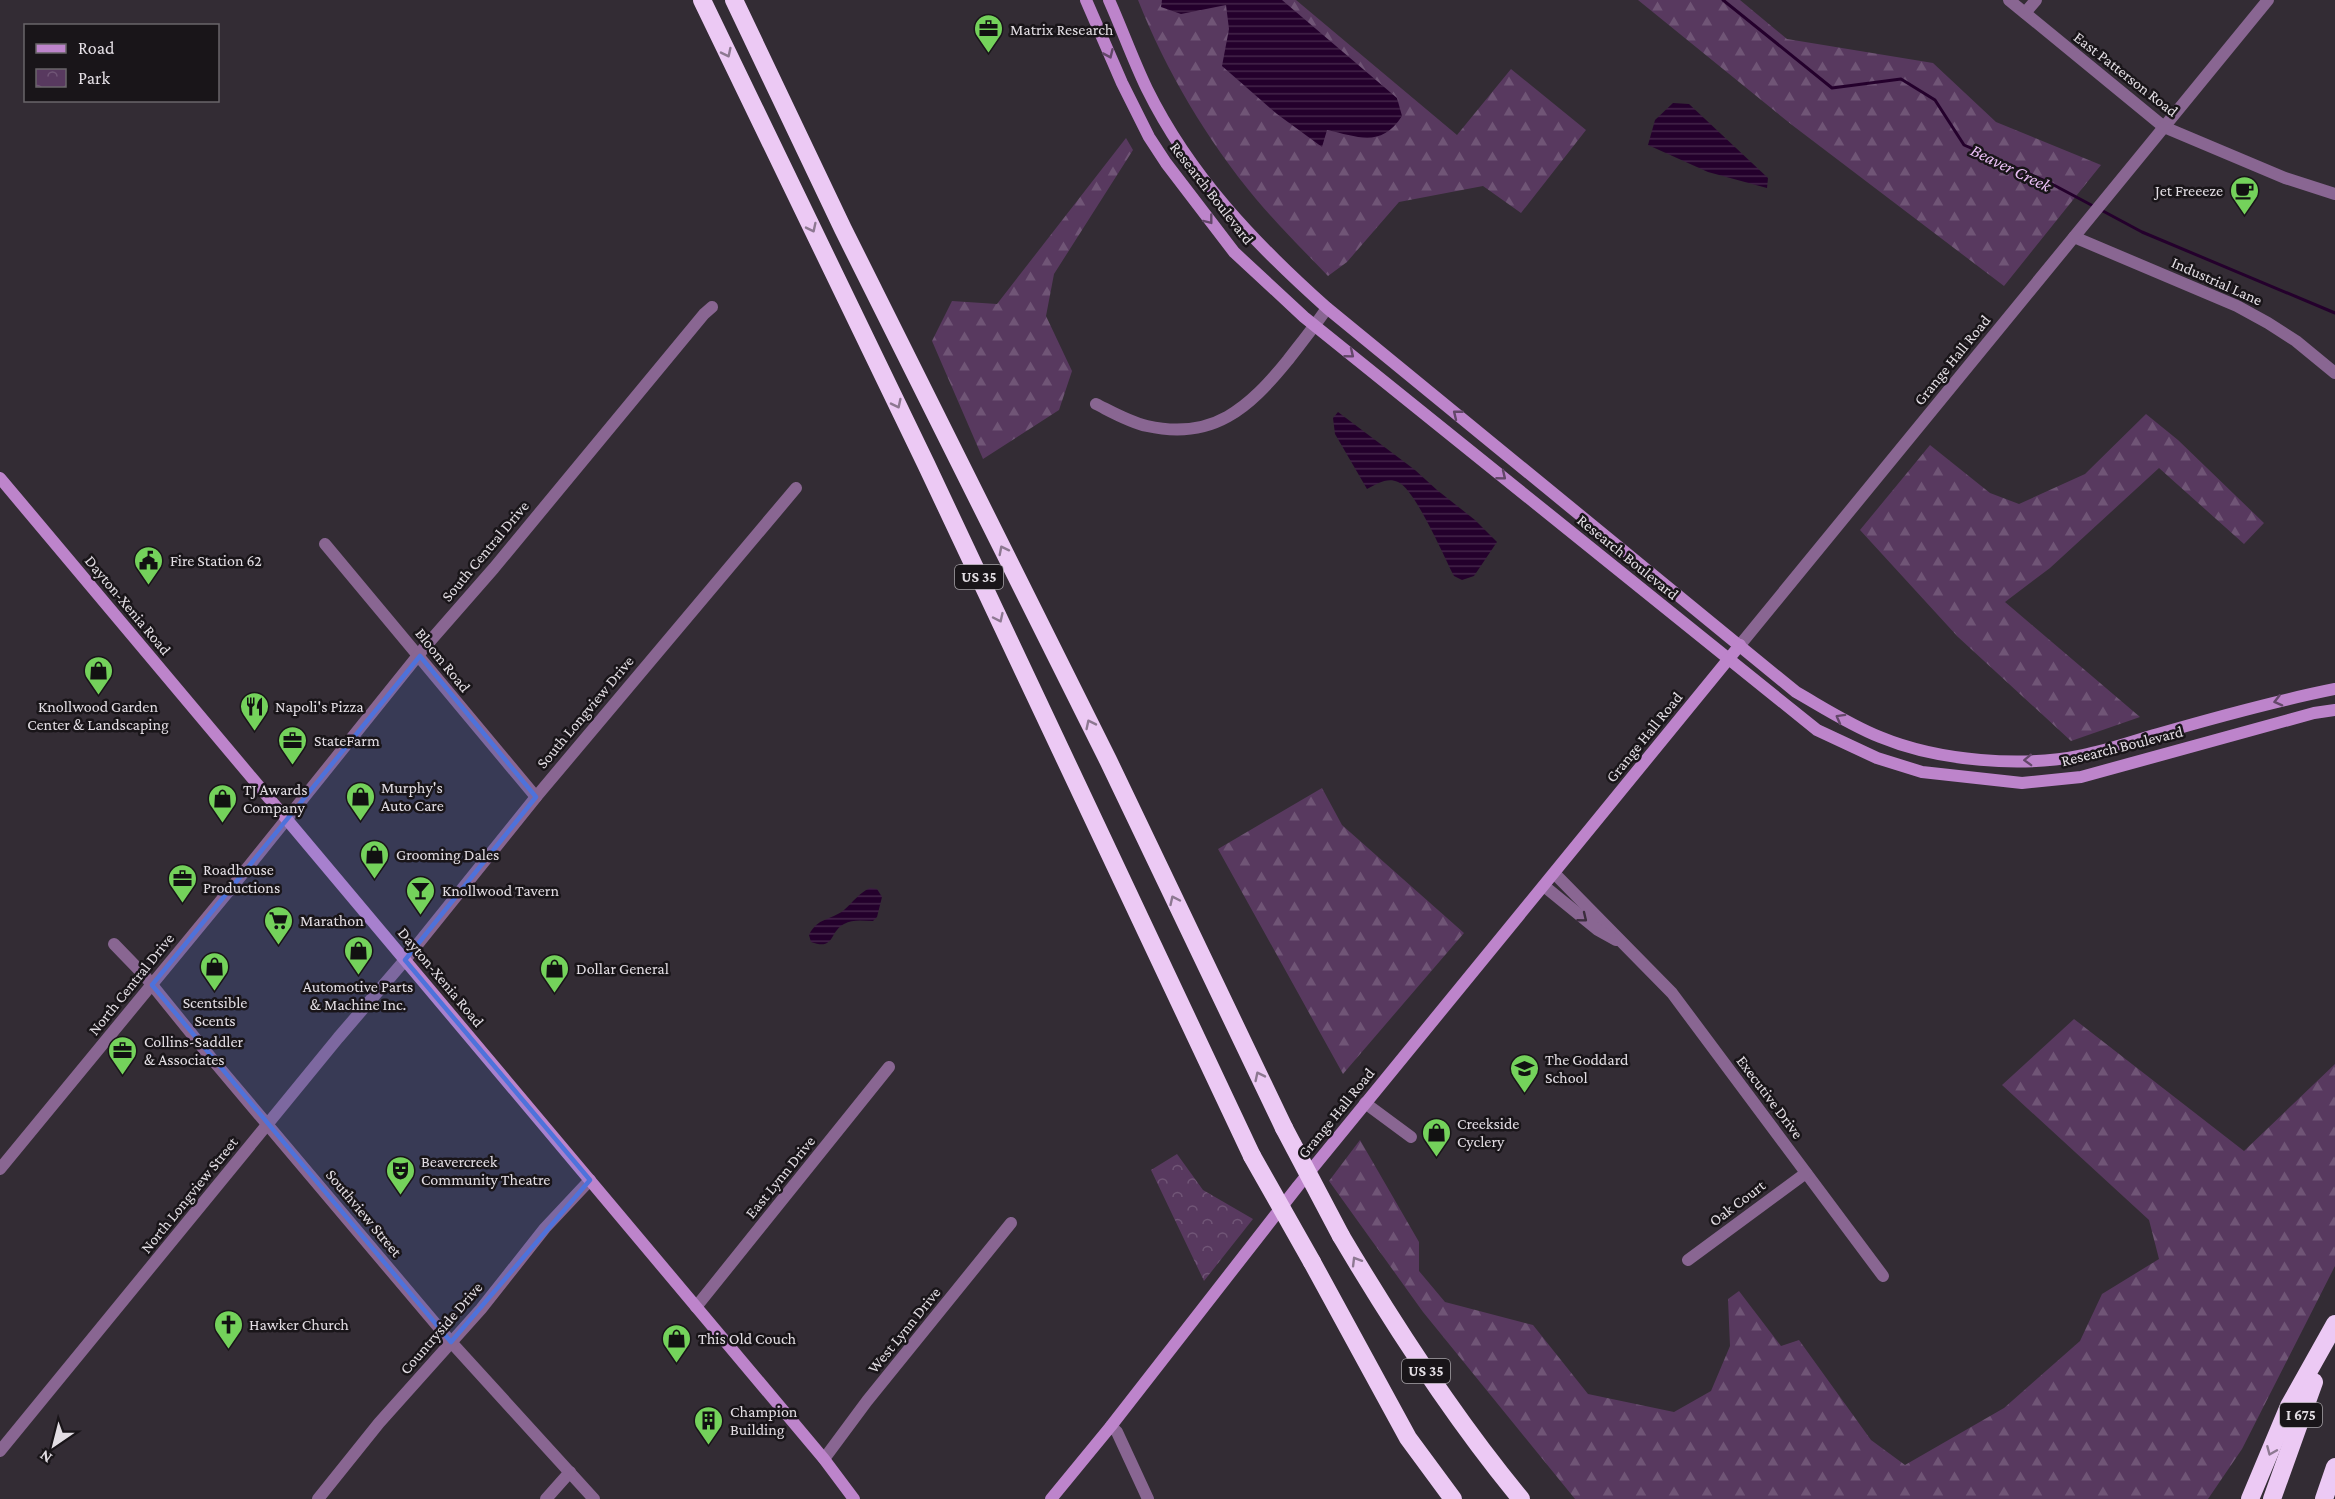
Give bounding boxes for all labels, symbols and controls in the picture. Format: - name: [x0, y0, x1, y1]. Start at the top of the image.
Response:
- office icon: Matrix Research: [973, 13, 1005, 55]
- place label: Matrix Research: [1010, 21, 1114, 38]
- legend: [24, 24, 219, 102]
- street label: East Patterson Road: [2071, 28, 2182, 120]
- text: Road: [78, 38, 115, 58]
- one-way arrow: [720, 46, 731, 57]
- one-way arrow: [1102, 47, 1114, 58]
- text: Park: [78, 68, 110, 88]
- street label: Research Boulevard: [1167, 139, 1257, 248]
- water label: Beaver Creek: [1967, 140, 2056, 197]
- cafe icon: Jet Freeeze: [2228, 174, 2260, 216]
- place label: Jet Freeeze: [2153, 182, 2223, 200]
- one-way arrow: [1202, 213, 1213, 224]
- one-way arrow: [804, 222, 816, 233]
- street label: Industrial Lane: [2169, 253, 2265, 309]
- street label: Grange Hall Road: [1910, 311, 1995, 409]
- one-way arrow: [1343, 347, 1354, 358]
- one-way arrow: [889, 397, 901, 408]
- one-way arrow: [1453, 411, 1464, 422]
- one-way arrow: [1495, 469, 1506, 480]
- street label: South Central Drive: [438, 497, 532, 605]
- street label: Research Boulevard: [1574, 511, 1682, 603]
- public building icon: Fire Station 62: [133, 544, 165, 586]
- one-way arrow: [999, 545, 1011, 556]
- street label: Dayton-Xenia Road: [81, 552, 175, 659]
- place label: Fire Station 62: [170, 552, 262, 569]
- road number: US 35: [955, 565, 1003, 589]
- one-way arrow: [991, 611, 1003, 622]
- street label: Bloom Road: [412, 625, 474, 696]
- street label: South Longview Drive: [533, 652, 638, 772]
- shop icon: Knollwood Garden Center & Landscaping: [82, 654, 114, 696]
- street label: Grange Hall Road: [1602, 688, 1687, 786]
- restaurant icon: Napoli's Pizza: [238, 690, 270, 732]
- one-way arrow: [2273, 693, 2283, 706]
- place label: Knollwood Garden Center & Landscaping: [27, 698, 169, 734]
- place label: Napoli's Pizza: [275, 698, 364, 716]
- one-way arrow: [1836, 714, 1846, 725]
- one-way arrow: [1086, 719, 1098, 730]
- street label: Research Boulevard: [2059, 723, 2185, 769]
- office icon: StateFarm: [277, 724, 309, 766]
- place label: StateFarm: [314, 732, 380, 749]
- one-way arrow: [2023, 754, 2032, 767]
- place label: Murphy's Auto Care: [381, 779, 444, 814]
- shop icon: Murphy's Auto Care: [344, 780, 376, 822]
- place label: TJ Awards Company: [243, 781, 307, 817]
- shop icon: TJ Awards Company: [206, 782, 238, 824]
- shop icon: Grooming Dales: [359, 838, 391, 880]
- place label: Grooming Dales: [396, 846, 499, 864]
- place label: Roadhouse Productions: [203, 861, 280, 896]
- office icon: Roadhouse Productions: [166, 862, 198, 904]
- bar icon: Knollwood Tavern: [405, 874, 437, 916]
- place label: Knollwood Tavern: [442, 882, 559, 899]
- one-way arrow: [1170, 896, 1182, 907]
- supermarket icon: Marathon: [263, 904, 295, 946]
- one-way arrow: [1576, 910, 1587, 921]
- place label: Marathon: [300, 912, 364, 929]
- street label: Dayton-Xenia Road: [394, 924, 488, 1031]
- street label: North Central Drive: [85, 930, 177, 1038]
- shop icon: Automotive Parts & Machine Inc.: [342, 934, 374, 976]
- shop icon: Scentsible Scents: [199, 950, 231, 992]
- shop icon: Dollar General: [539, 952, 571, 994]
- place label: Dollar General: [576, 960, 669, 977]
- place label: Automotive Parts & Machine Inc.: [303, 978, 413, 1013]
- place label: Scentsible Scents: [183, 994, 247, 1029]
- place label: Collins-Saddler & Associates: [144, 1033, 244, 1068]
- office icon: Collins-Saddler & Associates: [107, 1034, 139, 1076]
- place label: The Goddard School: [1545, 1051, 1629, 1086]
- school or university icon: The Goddard School: [1508, 1052, 1540, 1094]
- street label: Executive Drive: [1733, 1052, 1807, 1142]
- street label: Grange Hall Road: [1294, 1064, 1379, 1162]
- one-way arrow: [1254, 1071, 1266, 1082]
- place label: Creekside Cyclery: [1457, 1115, 1519, 1151]
- shop icon: Creekside Cyclery: [1420, 1116, 1452, 1158]
- street label: North Longview Street: [137, 1133, 242, 1257]
- street label: East Lynn Drive: [742, 1133, 819, 1222]
- place label: Beavercreek Community Theatre: [421, 1153, 550, 1189]
- theatre icon: Beavercreek Community Theatre: [384, 1154, 416, 1196]
- street label: Southview Street: [323, 1166, 406, 1261]
- street label: Oak Court: [1706, 1176, 1769, 1230]
- one-way arrow: [1352, 1257, 1364, 1267]
- street label: Countryside Drive: [396, 1279, 486, 1378]
- street label: West Lynn Drive: [864, 1284, 945, 1377]
- church icon: Hawker Church: [212, 1308, 244, 1350]
- place label: Hawker Church: [249, 1316, 349, 1333]
- shop icon: This Old Couch: [661, 1322, 693, 1364]
- place label: This Old Couch: [698, 1330, 796, 1347]
- road number: US 35: [1402, 1359, 1450, 1383]
- place label: Champion Building: [730, 1403, 798, 1439]
- road number: I 675: [2280, 1403, 2322, 1427]
- building icon: Champion Building: [693, 1404, 725, 1446]
- north arrow: [24, 1415, 84, 1475]
- one-way arrow: [2266, 1444, 2278, 1455]
- text: N: [36, 1447, 55, 1467]

